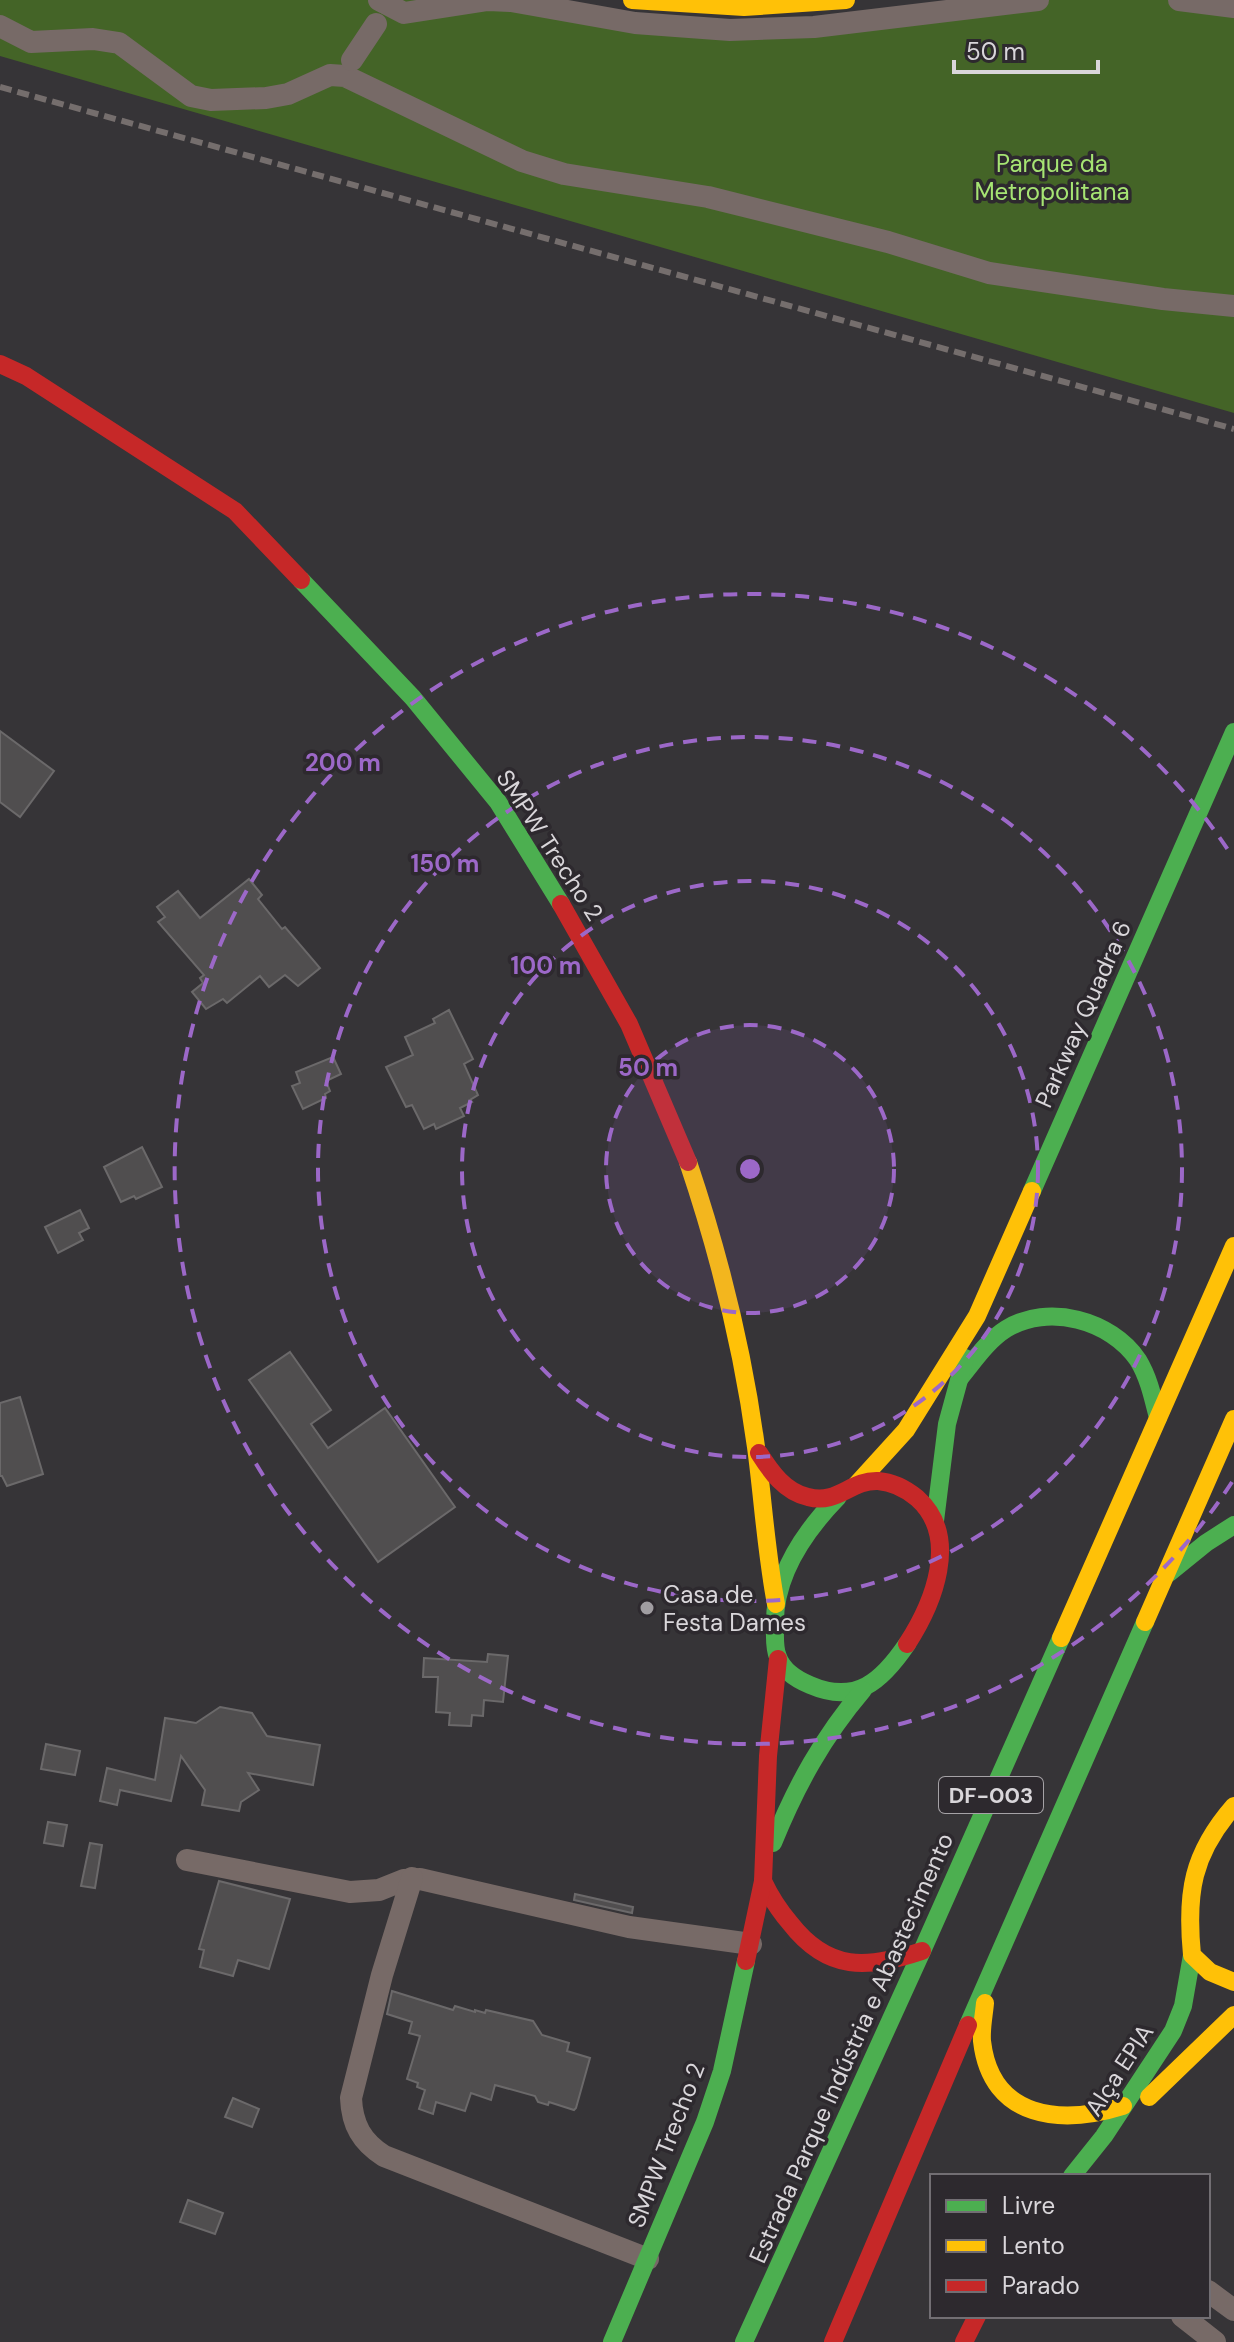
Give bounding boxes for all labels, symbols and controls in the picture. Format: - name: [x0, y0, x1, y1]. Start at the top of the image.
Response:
- scale bar: [954, 24, 1098, 74]
- text: 50 m: [966, 36, 1025, 67]
- park label: Parque da Metropolitana: [974, 148, 1130, 207]
- text: 200 m: [305, 747, 381, 778]
- street label: SMPW Trecho 2: [490, 764, 610, 926]
- text: 150 m: [411, 848, 479, 879]
- street label: Parkway Quadra 6: [1028, 916, 1138, 1112]
- text: 100 m: [511, 950, 581, 981]
- text: 50 m: [618, 1052, 678, 1083]
- centre of rings: [736, 1155, 764, 1183]
- place label: Casa de Festa Dames: [663, 1579, 806, 1638]
- marker: Casa de Festa Dames: [638, 1599, 656, 1617]
- road number: DF-003: [939, 1777, 1043, 1813]
- street label: Estrada Parque Indústria e Abastecimento: [742, 1828, 960, 2268]
- street label: Alça EPIA: [1078, 2018, 1160, 2122]
- street label: SMPW Trecho 2: [620, 2058, 712, 2232]
- legend: [930, 2174, 1210, 2318]
- text: Livre: [1002, 2190, 1055, 2221]
- text: Lento: [1002, 2230, 1065, 2261]
- text: Parado: [1002, 2270, 1080, 2301]

